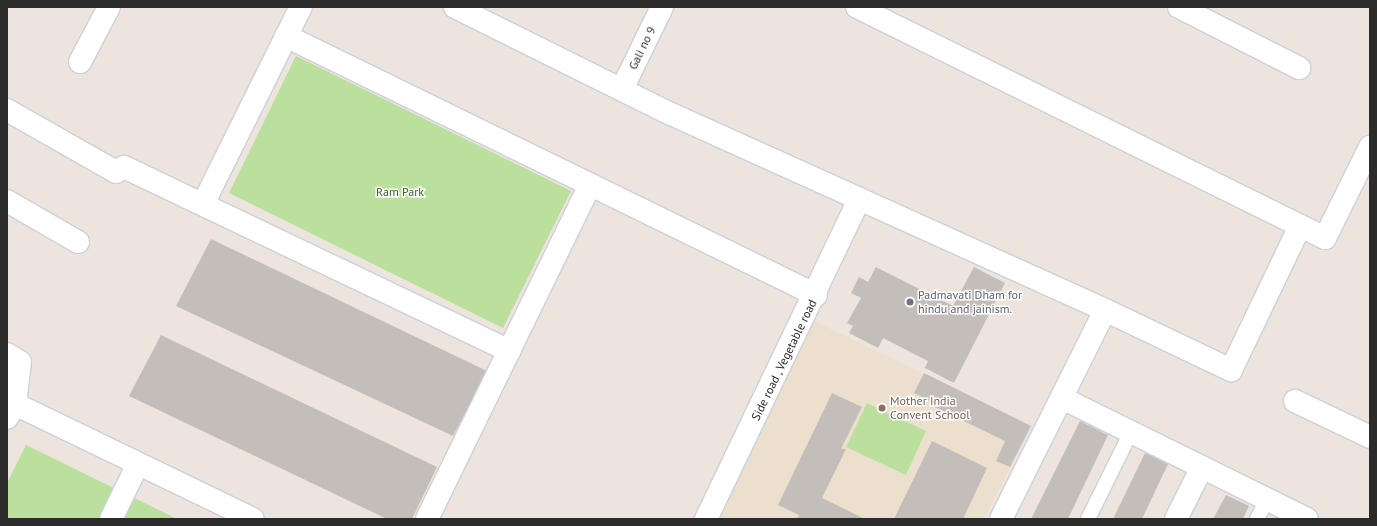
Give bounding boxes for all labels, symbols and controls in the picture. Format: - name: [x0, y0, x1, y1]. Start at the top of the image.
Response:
- street label: Gali no 9: [625, 24, 659, 72]
- park label: Ram Park: [376, 185, 424, 199]
- place label: Padmavati Dham for hindu and jainism.: [918, 288, 1022, 316]
- street label: Side road , Vegetable road: [748, 297, 820, 423]
- marker: Padmavati Dham for hindu and jainism.: [905, 297, 915, 307]
- place label: Mother India Convent School: [890, 394, 970, 422]
- marker: Mother India Convent School: [877, 403, 887, 413]

